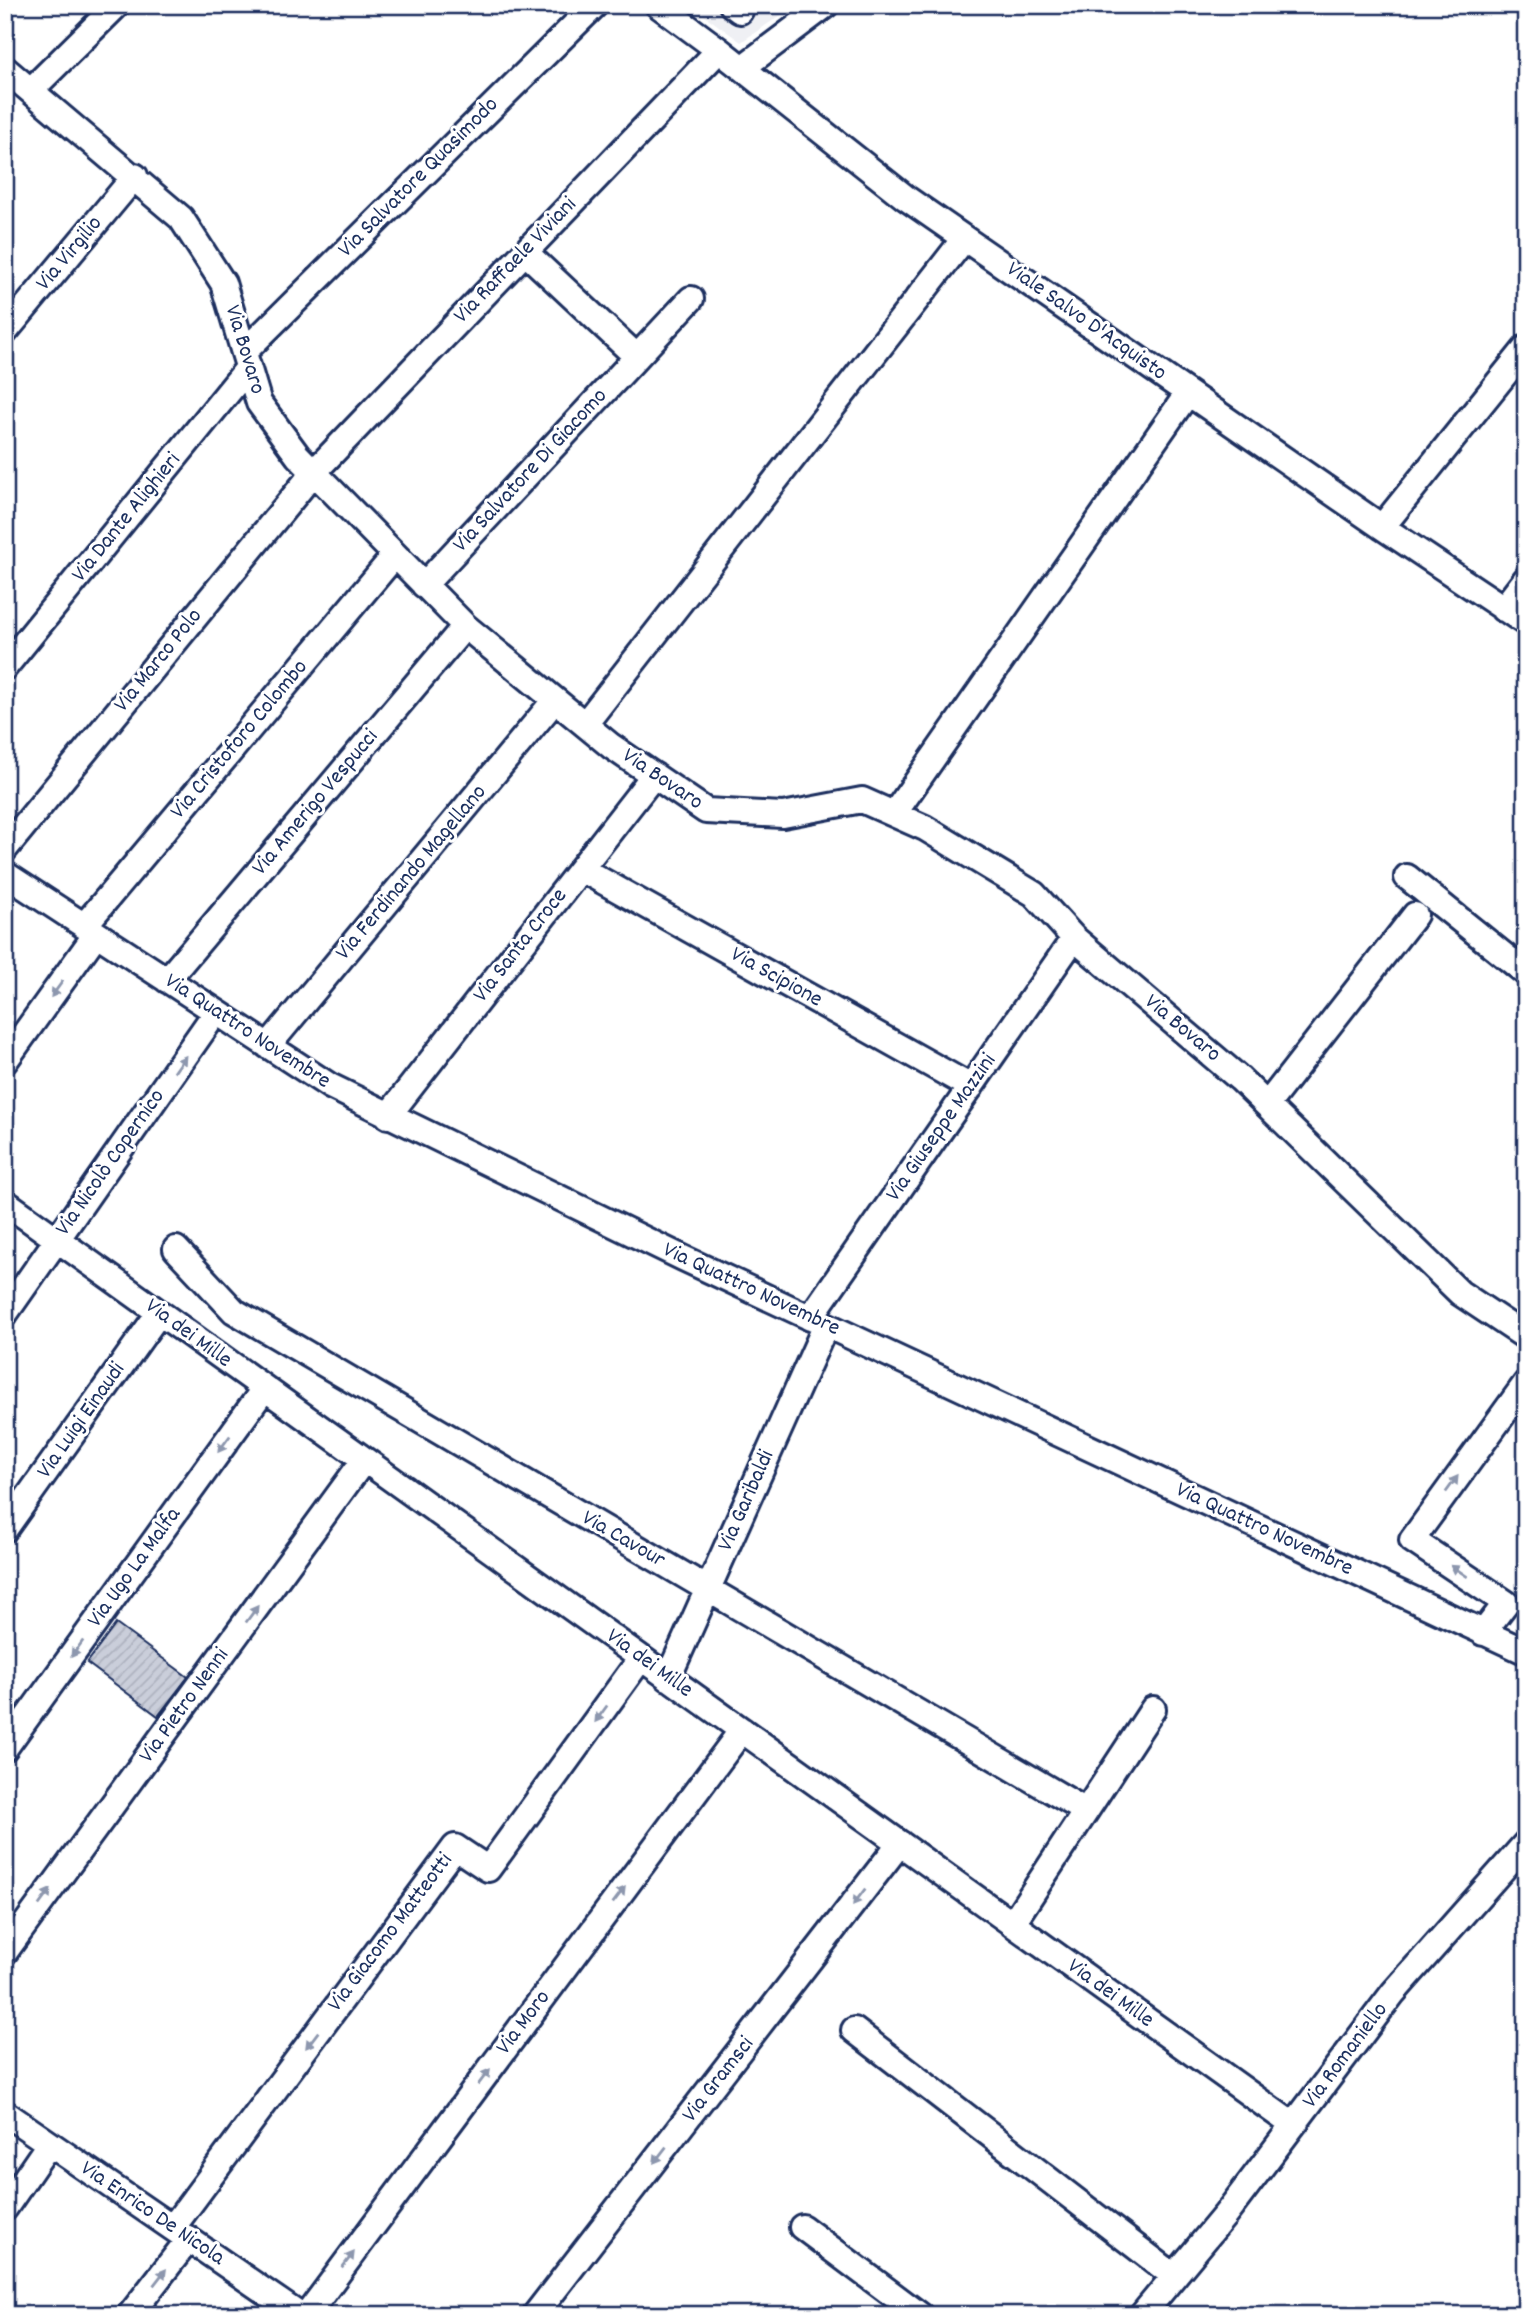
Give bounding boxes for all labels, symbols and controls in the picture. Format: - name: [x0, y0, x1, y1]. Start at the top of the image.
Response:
- street label: Via Salvatore Quasimodo: [331, 90, 507, 266]
- street label: Via Raffaele Viviani: [447, 190, 585, 332]
- street label: Via Virgilio: [29, 209, 111, 299]
- street label: Viale Salvo D'Acquisto: [999, 254, 1173, 390]
- street label: Via Bovaro: [215, 301, 273, 399]
- street label: Via Salvatore Di Giacomo: [446, 381, 616, 561]
- street label: Via Dante Alighieri: [64, 446, 190, 590]
- street label: Via Marco Polo: [107, 602, 211, 720]
- street label: Via Cristoforo Colombo: [163, 653, 317, 827]
- street label: Via Amerigo Vespucci: [245, 723, 387, 883]
- street label: Via Bovaro: [615, 741, 709, 819]
- street label: Via Ferdinando Magellano: [328, 778, 496, 968]
- street label: Via Santa Croce: [466, 882, 576, 1010]
- street label: Via Scipione: [724, 939, 828, 1017]
- street label: Via Quattro Novembre: [157, 966, 337, 1098]
- one-way arrow: [50, 980, 64, 998]
- street label: Via Bovaro: [1136, 987, 1228, 1071]
- street label: Via Giuseppe Mazzini: [879, 1047, 1005, 1209]
- one-way arrow: [173, 1055, 187, 1073]
- street label: Via Nicolò Copernico: [48, 1083, 174, 1243]
- street label: Via Quattro Novembre: [657, 1234, 845, 1346]
- street label: Via dei Mille: [138, 1291, 238, 1377]
- street label: Via Luigi Einaudi: [30, 1356, 134, 1486]
- one-way arrow: [217, 1435, 231, 1453]
- street label: Via Garibaldi: [710, 1445, 784, 1557]
- street label: Via Quattro Novembre: [1170, 1474, 1358, 1586]
- one-way arrow: [1445, 1475, 1459, 1494]
- street label: Via Ugo La Malfa: [80, 1500, 191, 1635]
- street label: Via Cavour: [575, 1503, 671, 1577]
- one-way arrow: [1449, 1565, 1469, 1578]
- one-way arrow: [245, 1605, 259, 1623]
- street label: Via dei Mille: [599, 1621, 699, 1707]
- one-way arrow: [70, 1640, 84, 1658]
- street label: Via Pietro Nenni: [132, 1641, 238, 1771]
- one-way arrow: [594, 1704, 608, 1723]
- street label: Via Giacomo Matteotti: [320, 1847, 462, 2019]
- one-way arrow: [612, 1886, 626, 1904]
- one-way arrow: [38, 1888, 52, 1906]
- one-way arrow: [852, 1888, 866, 1906]
- street label: Via dei Mille: [1060, 1951, 1160, 2037]
- street label: Via Moro: [489, 1984, 559, 2062]
- street label: Via Romaniello: [1295, 1996, 1397, 2116]
- street label: Via Gramsci: [675, 2030, 763, 2130]
- one-way arrow: [306, 2031, 320, 2049]
- one-way arrow: [476, 2069, 491, 2087]
- one-way arrow: [654, 2146, 668, 2164]
- street label: Via Enrico De Nicola: [73, 2153, 232, 2275]
- one-way arrow: [341, 2251, 355, 2269]
- one-way arrow: [152, 2268, 167, 2286]

